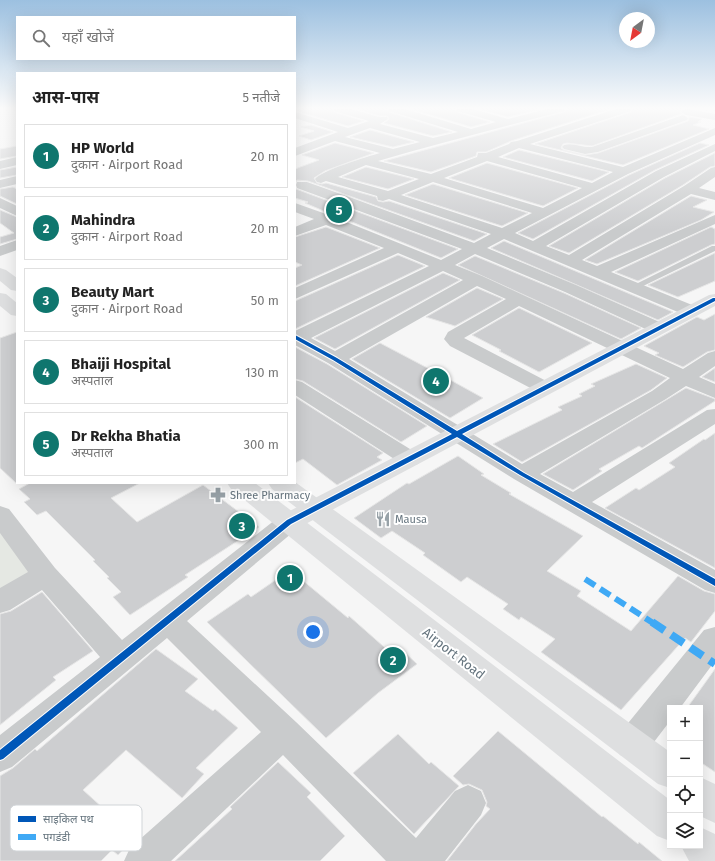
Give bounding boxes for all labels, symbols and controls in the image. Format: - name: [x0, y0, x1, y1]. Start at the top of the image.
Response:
- north arrow: [619, 12, 655, 48]
- search box: [16, 16, 296, 60]
- icon: search: [30, 27, 52, 49]
- text: यहाँ खोजें: [62, 28, 114, 46]
- text: आस-पास: [32, 87, 99, 108]
- text: 5 नतीजे: [242, 90, 280, 105]
- text: HP World: [71, 139, 134, 157]
- text: 1: [43, 149, 49, 164]
- text: 20 m: [251, 149, 279, 164]
- text: दुकान · Airport Road: [71, 157, 183, 172]
- pin: 5: [326, 195, 352, 225]
- text: Mahindra: [71, 211, 135, 229]
- text: 2: [43, 221, 49, 236]
- text: 20 m: [251, 221, 279, 236]
- text: दुकान · Airport Road: [71, 229, 183, 244]
- text: Beauty Mart: [71, 283, 154, 301]
- text: 3: [43, 293, 49, 308]
- text: 50 m: [251, 293, 279, 308]
- text: दुकान · Airport Road: [71, 301, 183, 316]
- text: Bhaiji Hospital: [71, 355, 171, 373]
- text: 4: [42, 365, 50, 380]
- text: 130 m: [245, 365, 279, 380]
- pin: 4: [423, 366, 449, 396]
- text: अस्पताल: [71, 373, 113, 388]
- text: Dr Rekha Bhatia: [71, 427, 181, 445]
- text: 5: [43, 437, 49, 452]
- text: 300 m: [243, 437, 279, 452]
- text: अस्पताल: [71, 445, 113, 460]
- pharmacy icon: Shree Pharmacy: [209, 486, 227, 504]
- place label: Shree Pharmacy: [230, 489, 311, 502]
- restaurant icon: Mausa: [374, 510, 392, 528]
- pin: 3: [229, 511, 255, 541]
- place label: Mausa: [395, 513, 427, 526]
- pin: 1: [277, 563, 303, 593]
- your location: [303, 622, 323, 642]
- street label: Airport Road: [420, 625, 488, 682]
- pin: 2: [380, 645, 406, 675]
- map controls: [667, 705, 703, 849]
- button: +: [667, 705, 703, 741]
- button: −: [667, 741, 703, 777]
- button: locate: [667, 777, 703, 813]
- legend: [10, 805, 142, 851]
- text: साइकिल पथ: [43, 813, 95, 826]
- button: layers: [667, 813, 703, 849]
- text: पगडंडी: [43, 831, 70, 844]

